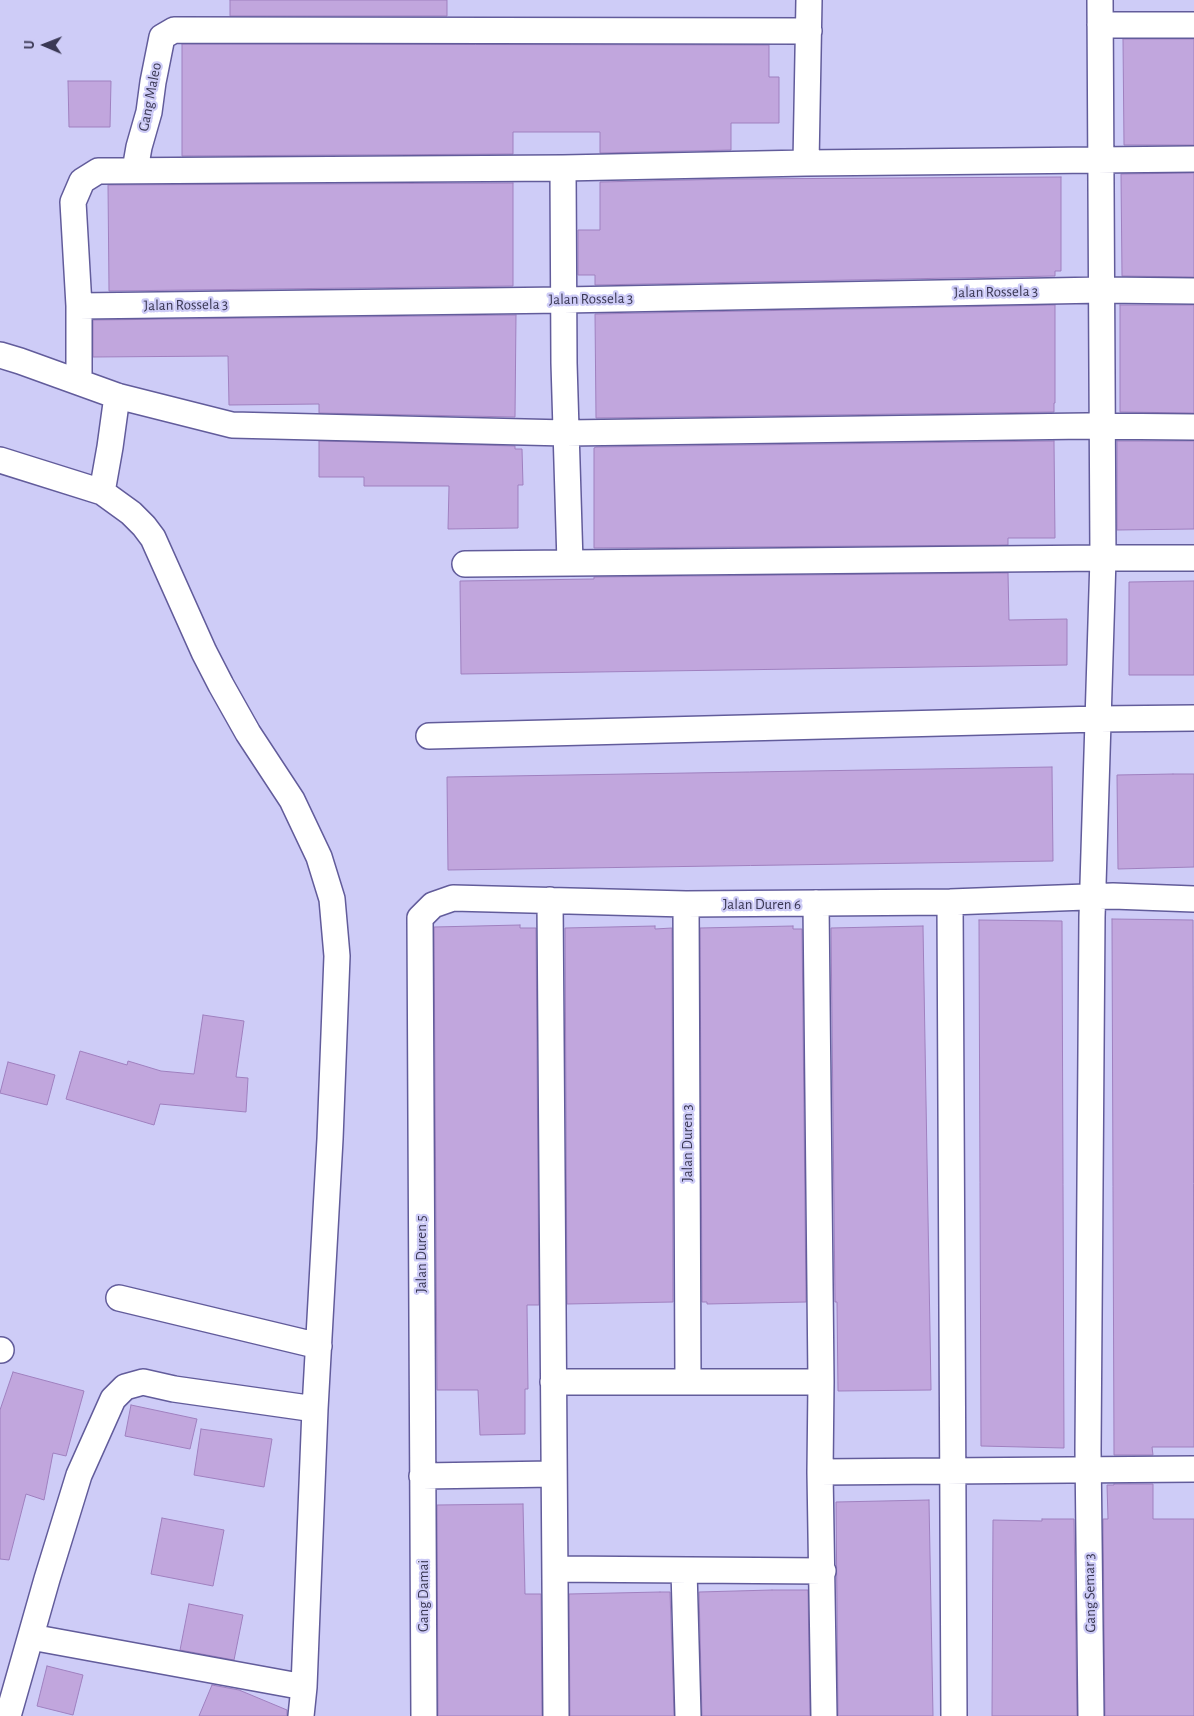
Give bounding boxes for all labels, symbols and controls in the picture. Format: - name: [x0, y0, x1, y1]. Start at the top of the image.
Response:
- north arrow: [20, 20, 70, 70]
- text: U: [23, 40, 37, 49]
- street label: Gang Maleo: [135, 61, 165, 133]
- street label: Jalan Rossela 3: [954, 282, 1038, 302]
- street label: Jalan Rossela 3: [549, 289, 633, 309]
- street label: Jalan Rossela 3: [144, 295, 228, 315]
- street label: Jalan Duren 6: [723, 895, 801, 913]
- street label: Jalan Duren 3: [678, 1104, 696, 1182]
- street label: Jalan Duren 5: [412, 1215, 430, 1293]
- street label: Gang Semar 3: [1080, 1553, 1100, 1633]
- street label: Gang Damai: [414, 1560, 432, 1632]

